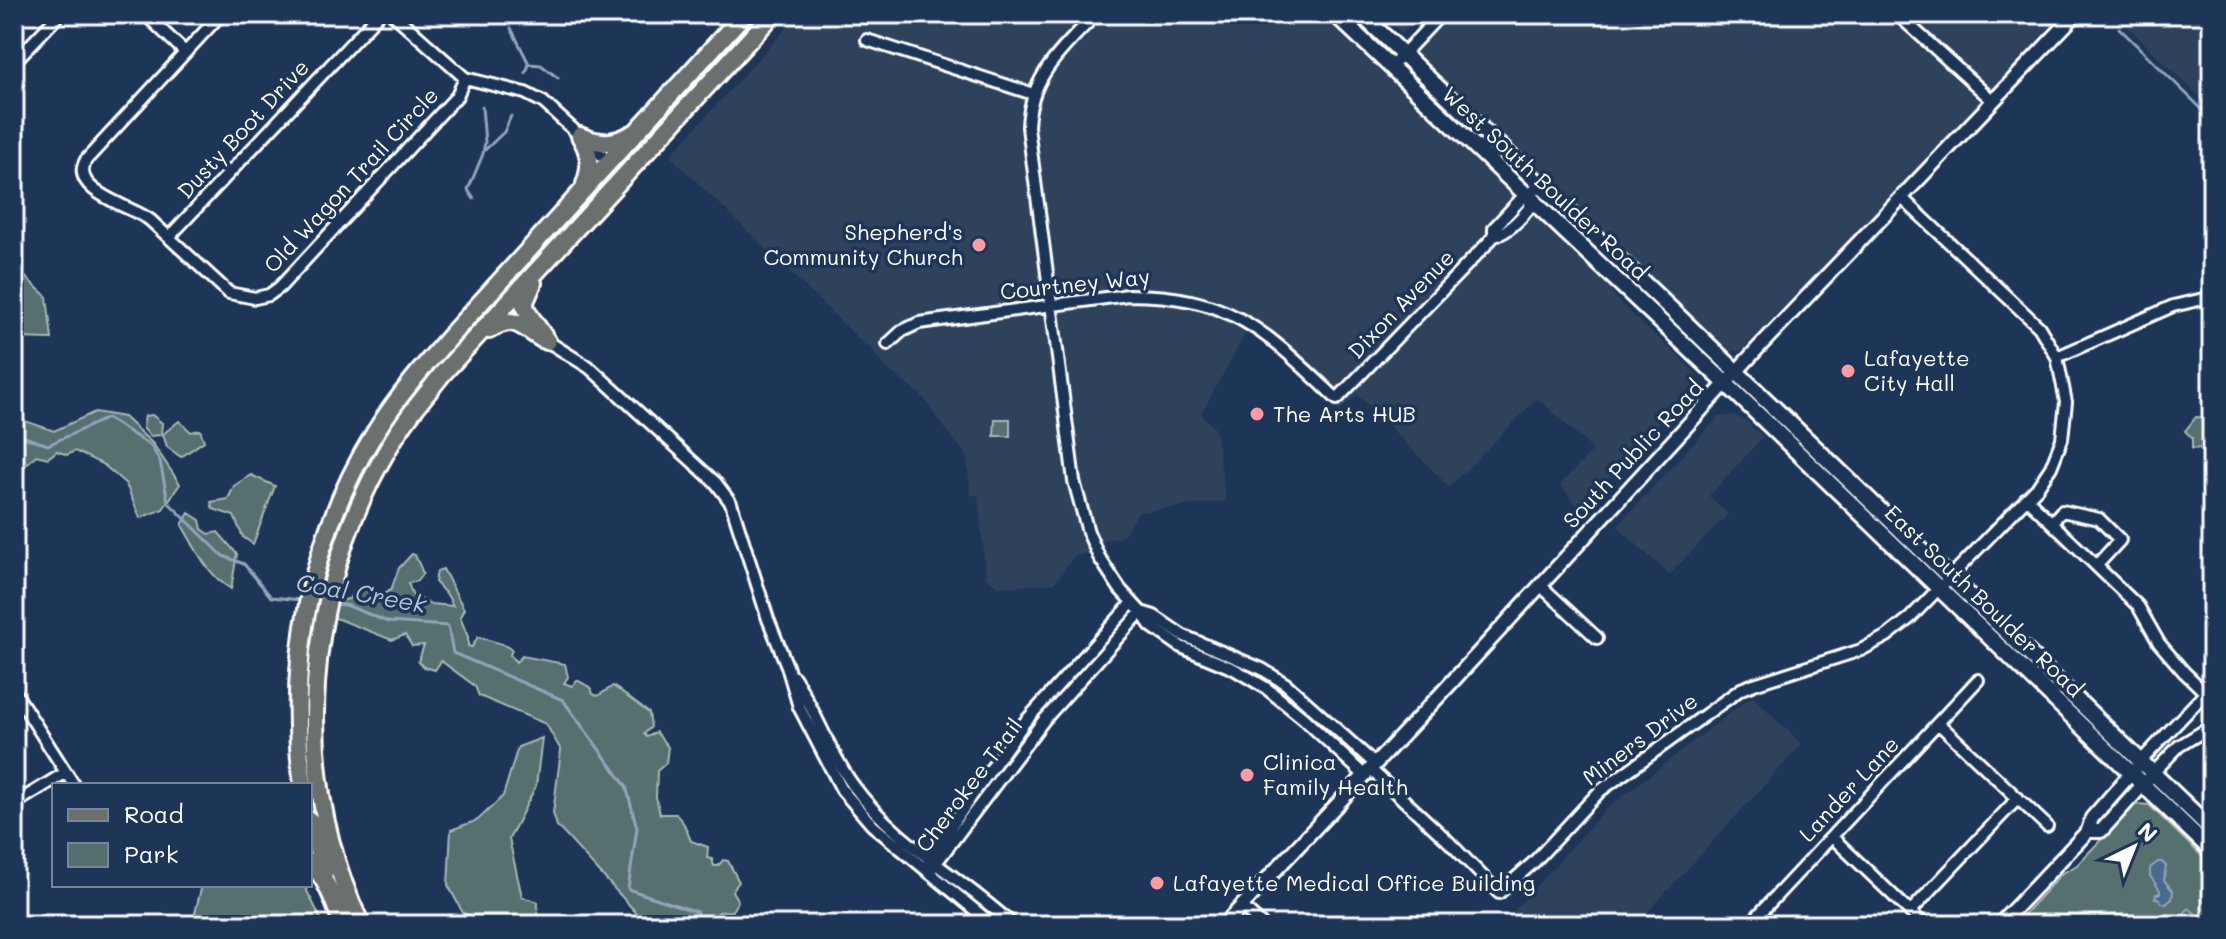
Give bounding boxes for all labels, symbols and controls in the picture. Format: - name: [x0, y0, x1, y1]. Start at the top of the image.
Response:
- street label: Dusty Boot Drive: [170, 53, 315, 205]
- street label: West South Boulder Road: [1436, 79, 1655, 286]
- street label: Old Wagon Trail Circle: [257, 81, 444, 279]
- place label: Shepherd's Community Church: [763, 217, 963, 271]
- marker: Shepherd's Community Church: [970, 236, 988, 254]
- street label: Dixon Avenue: [1341, 243, 1460, 365]
- street label: Courtney Way: [999, 261, 1151, 306]
- place label: Lafayette City Hall: [1864, 343, 1970, 397]
- marker: Lafayette City Hall: [1839, 362, 1857, 380]
- street label: South Public Road: [1556, 373, 1709, 534]
- place label: The Arts HUB: [1273, 399, 1416, 428]
- marker: The Arts HUB: [1248, 405, 1266, 423]
- street label: East South Boulder Road: [1879, 498, 2090, 703]
- water label: Coal Creek: [294, 566, 430, 619]
- street label: Miners Drive: [1576, 686, 1703, 791]
- street label: Cherokee Trail: [909, 712, 1029, 858]
- street label: Lander Lane: [1792, 730, 1905, 848]
- place label: Clinica Family Health: [1263, 747, 1408, 801]
- marker: Clinica Family Health: [1238, 766, 1256, 784]
- legend: [52, 783, 312, 887]
- text: Road: [124, 798, 184, 829]
- north arrow: [2094, 807, 2174, 887]
- text: N: [2132, 816, 2164, 848]
- text: Park: [124, 838, 178, 869]
- place label: Lafayette Medical Office Building: [1173, 868, 1535, 897]
- marker: Lafayette Medical Office Building: [1148, 874, 1166, 892]

